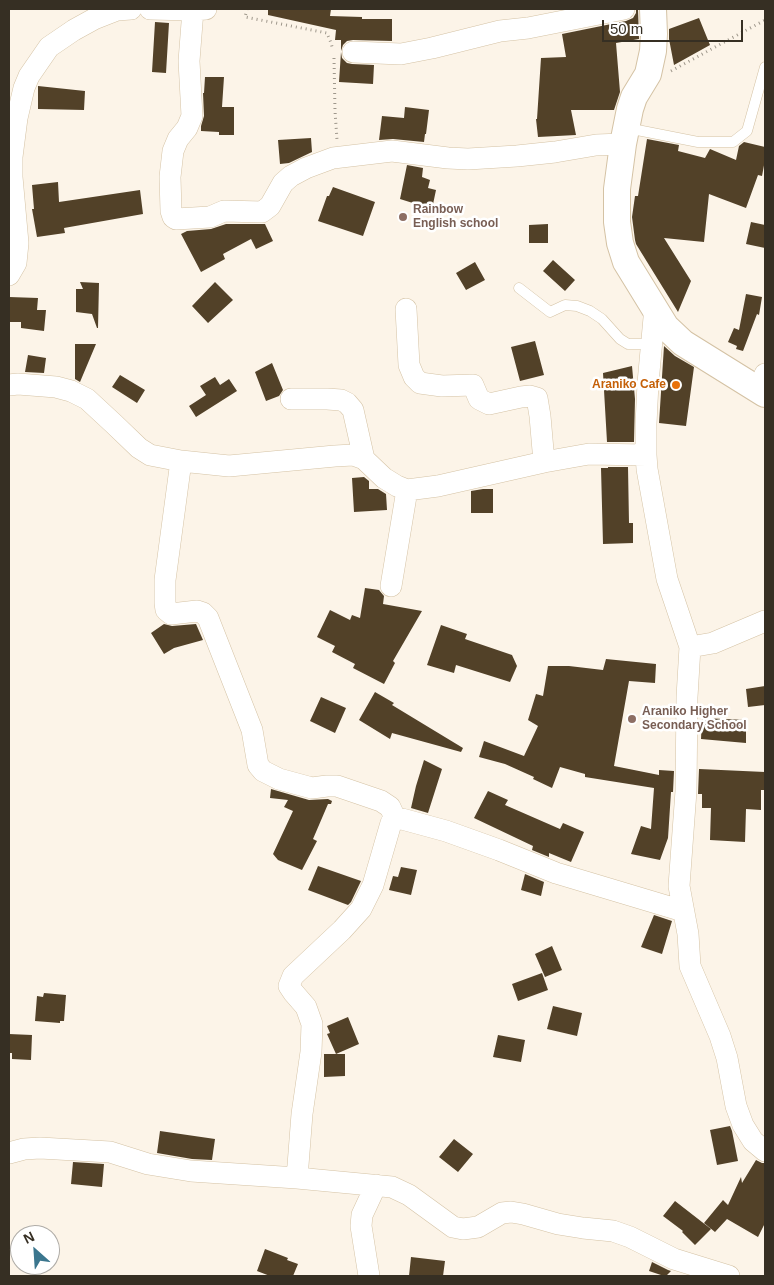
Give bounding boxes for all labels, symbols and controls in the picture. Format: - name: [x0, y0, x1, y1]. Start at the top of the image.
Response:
- scale bar: [604, 10, 745, 42]
- text: 50 m: [610, 20, 643, 37]
- place label: Rainbow English school: [413, 203, 498, 231]
- marker: Rainbow English school: [397, 211, 409, 223]
- place label: Araniko Cafe: [592, 378, 666, 392]
- marker: Araniko Cafe: [670, 379, 682, 391]
- place label: Araniko Higher Secondary School: [642, 705, 747, 733]
- marker: Araniko Higher Secondary School: [626, 713, 638, 725]
- north arrow: [10, 1225, 60, 1275]
- text: N: [21, 1228, 37, 1247]

